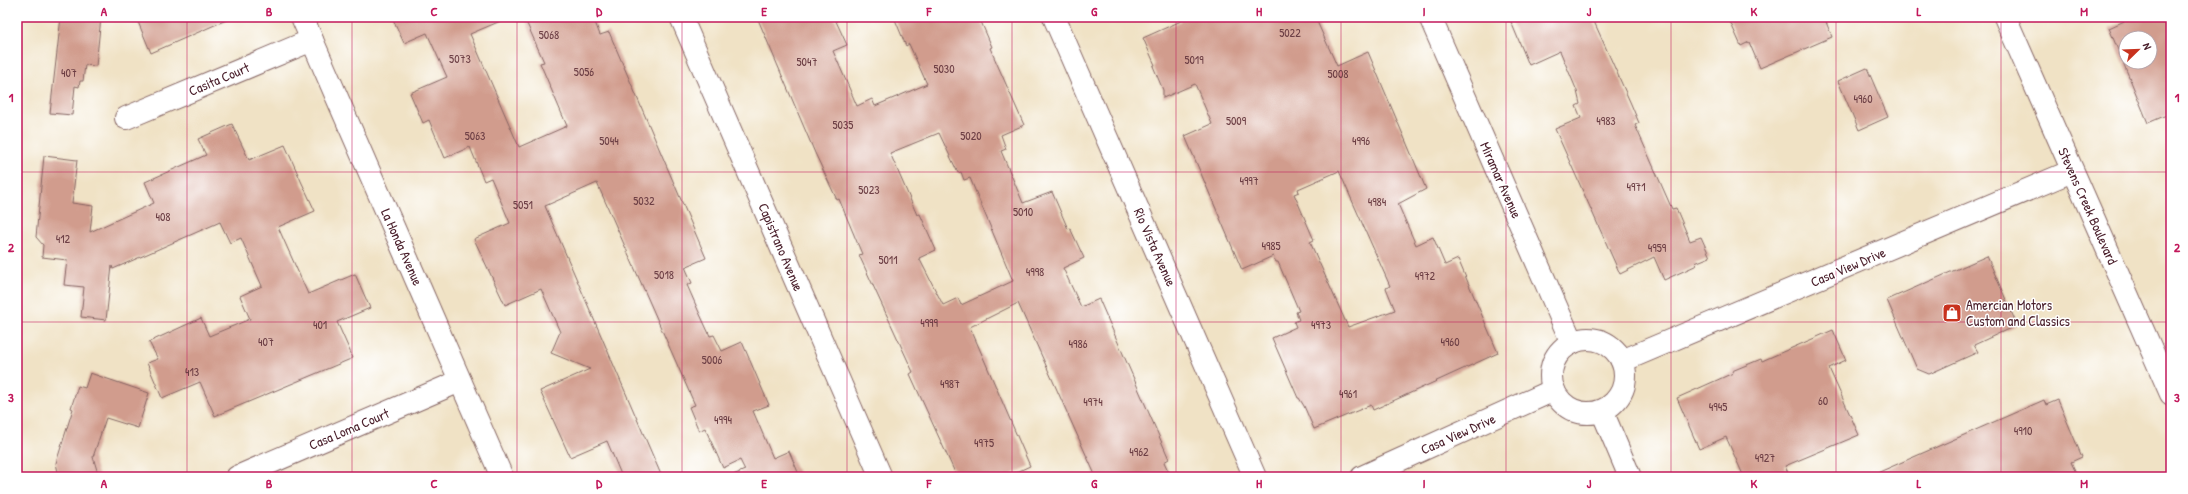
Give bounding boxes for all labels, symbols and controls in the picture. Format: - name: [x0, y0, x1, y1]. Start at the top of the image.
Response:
- text: A: [101, 2, 108, 20]
- text: B: [266, 2, 273, 20]
- text: C: [430, 2, 438, 20]
- text: D: [596, 2, 603, 20]
- text: E: [761, 2, 767, 20]
- text: F: [926, 2, 933, 20]
- text: G: [1091, 2, 1098, 20]
- text: H: [1256, 2, 1262, 20]
- text: I: [1422, 2, 1426, 20]
- text: J: [1587, 2, 1592, 20]
- text: K: [1751, 2, 1758, 20]
- text: L: [1917, 2, 1922, 20]
- text: M: [2080, 2, 2088, 20]
- house number: 5022: [1279, 24, 1301, 41]
- house number: 5068: [539, 26, 559, 43]
- north arrow: [2118, 30, 2158, 70]
- text: N: [2140, 41, 2155, 52]
- house number: 5073: [449, 50, 471, 67]
- house number: 5019: [1184, 51, 1204, 68]
- house number: 5047: [797, 53, 817, 70]
- street label: Casita Court: [185, 57, 252, 100]
- house number: 5030: [933, 60, 955, 77]
- house number: 5056: [574, 63, 594, 80]
- house number: 407: [61, 64, 77, 81]
- house number: 5008: [1327, 65, 1349, 82]
- text: 1: [9, 88, 14, 106]
- text: 1: [2175, 88, 2180, 106]
- house number: 4960: [1853, 90, 1873, 107]
- house number: 5009: [1226, 112, 1247, 129]
- house number: 4983: [1596, 112, 1616, 129]
- house number: 5035: [833, 116, 853, 133]
- house number: 5063: [465, 127, 485, 144]
- house number: 5020: [960, 127, 982, 144]
- house number: 5044: [599, 132, 619, 149]
- house number: 4996: [1352, 132, 1370, 149]
- street label: Miramar Avenue: [1476, 139, 1527, 221]
- street label: Stevens Creek Boulevard: [2054, 145, 2123, 268]
- house number: 4997: [1239, 172, 1259, 189]
- house number: 4971: [1626, 178, 1646, 195]
- house number: 5023: [858, 181, 880, 198]
- house number: 5032: [633, 192, 655, 209]
- house number: 4984: [1368, 193, 1387, 210]
- house number: 5051: [513, 196, 533, 213]
- street label: Capistrano Avenue: [753, 200, 809, 295]
- house number: 5010: [1013, 203, 1033, 220]
- street label: La Honda Avenue: [377, 205, 428, 289]
- street label: Rio Vista Avenue: [1130, 205, 1181, 289]
- house number: 408: [155, 208, 171, 225]
- house number: 412: [56, 230, 71, 247]
- house number: 4985: [1261, 237, 1281, 254]
- text: 2: [8, 238, 15, 256]
- text: 2: [2174, 238, 2181, 256]
- house number: 4959: [1648, 239, 1667, 256]
- street label: Casa View Drive: [1807, 242, 1889, 291]
- house number: 5011: [878, 251, 898, 268]
- house number: 4998: [1026, 263, 1044, 280]
- house number: 5018: [654, 266, 674, 283]
- house number: 4972: [1415, 267, 1436, 284]
- place label: Amercian Motors Custom and Classics: [1966, 295, 2070, 330]
- shop icon: Amercian Motors Custom and Classics: [1941, 302, 1963, 324]
- house number: 4999: [920, 314, 938, 331]
- house number: 401: [313, 316, 327, 333]
- house number: 4973: [1311, 316, 1331, 333]
- house number: 407: [258, 333, 274, 350]
- house number: 4960: [1440, 333, 1460, 350]
- house number: 4986: [1069, 335, 1088, 352]
- house number: 5006: [702, 351, 723, 368]
- house number: 413: [185, 363, 199, 380]
- house number: 4987: [940, 375, 960, 392]
- house number: 4961: [1339, 385, 1357, 402]
- text: 3: [8, 388, 14, 406]
- text: 3: [2174, 388, 2180, 406]
- house number: 60: [1818, 392, 1828, 409]
- house number: 4974: [1083, 393, 1103, 410]
- house number: 4945: [1709, 398, 1727, 415]
- street label: Casa Loma Court: [306, 403, 392, 454]
- street label: Casa View Drive: [1417, 408, 1499, 458]
- house number: 4994: [714, 411, 732, 428]
- house number: 4910: [2014, 422, 2032, 439]
- house number: 4975: [974, 434, 994, 451]
- house number: 4962: [1129, 443, 1149, 460]
- house number: 4927: [1755, 449, 1775, 466]
- text: A: [101, 474, 108, 492]
- text: B: [266, 474, 273, 492]
- text: C: [430, 474, 438, 492]
- text: D: [596, 474, 603, 492]
- text: E: [761, 474, 767, 492]
- text: F: [926, 474, 933, 492]
- text: G: [1091, 474, 1098, 492]
- text: H: [1256, 474, 1262, 492]
- text: I: [1422, 474, 1426, 492]
- text: J: [1587, 474, 1592, 492]
- text: K: [1751, 474, 1758, 492]
- text: L: [1917, 474, 1922, 492]
- text: M: [2080, 474, 2088, 492]

